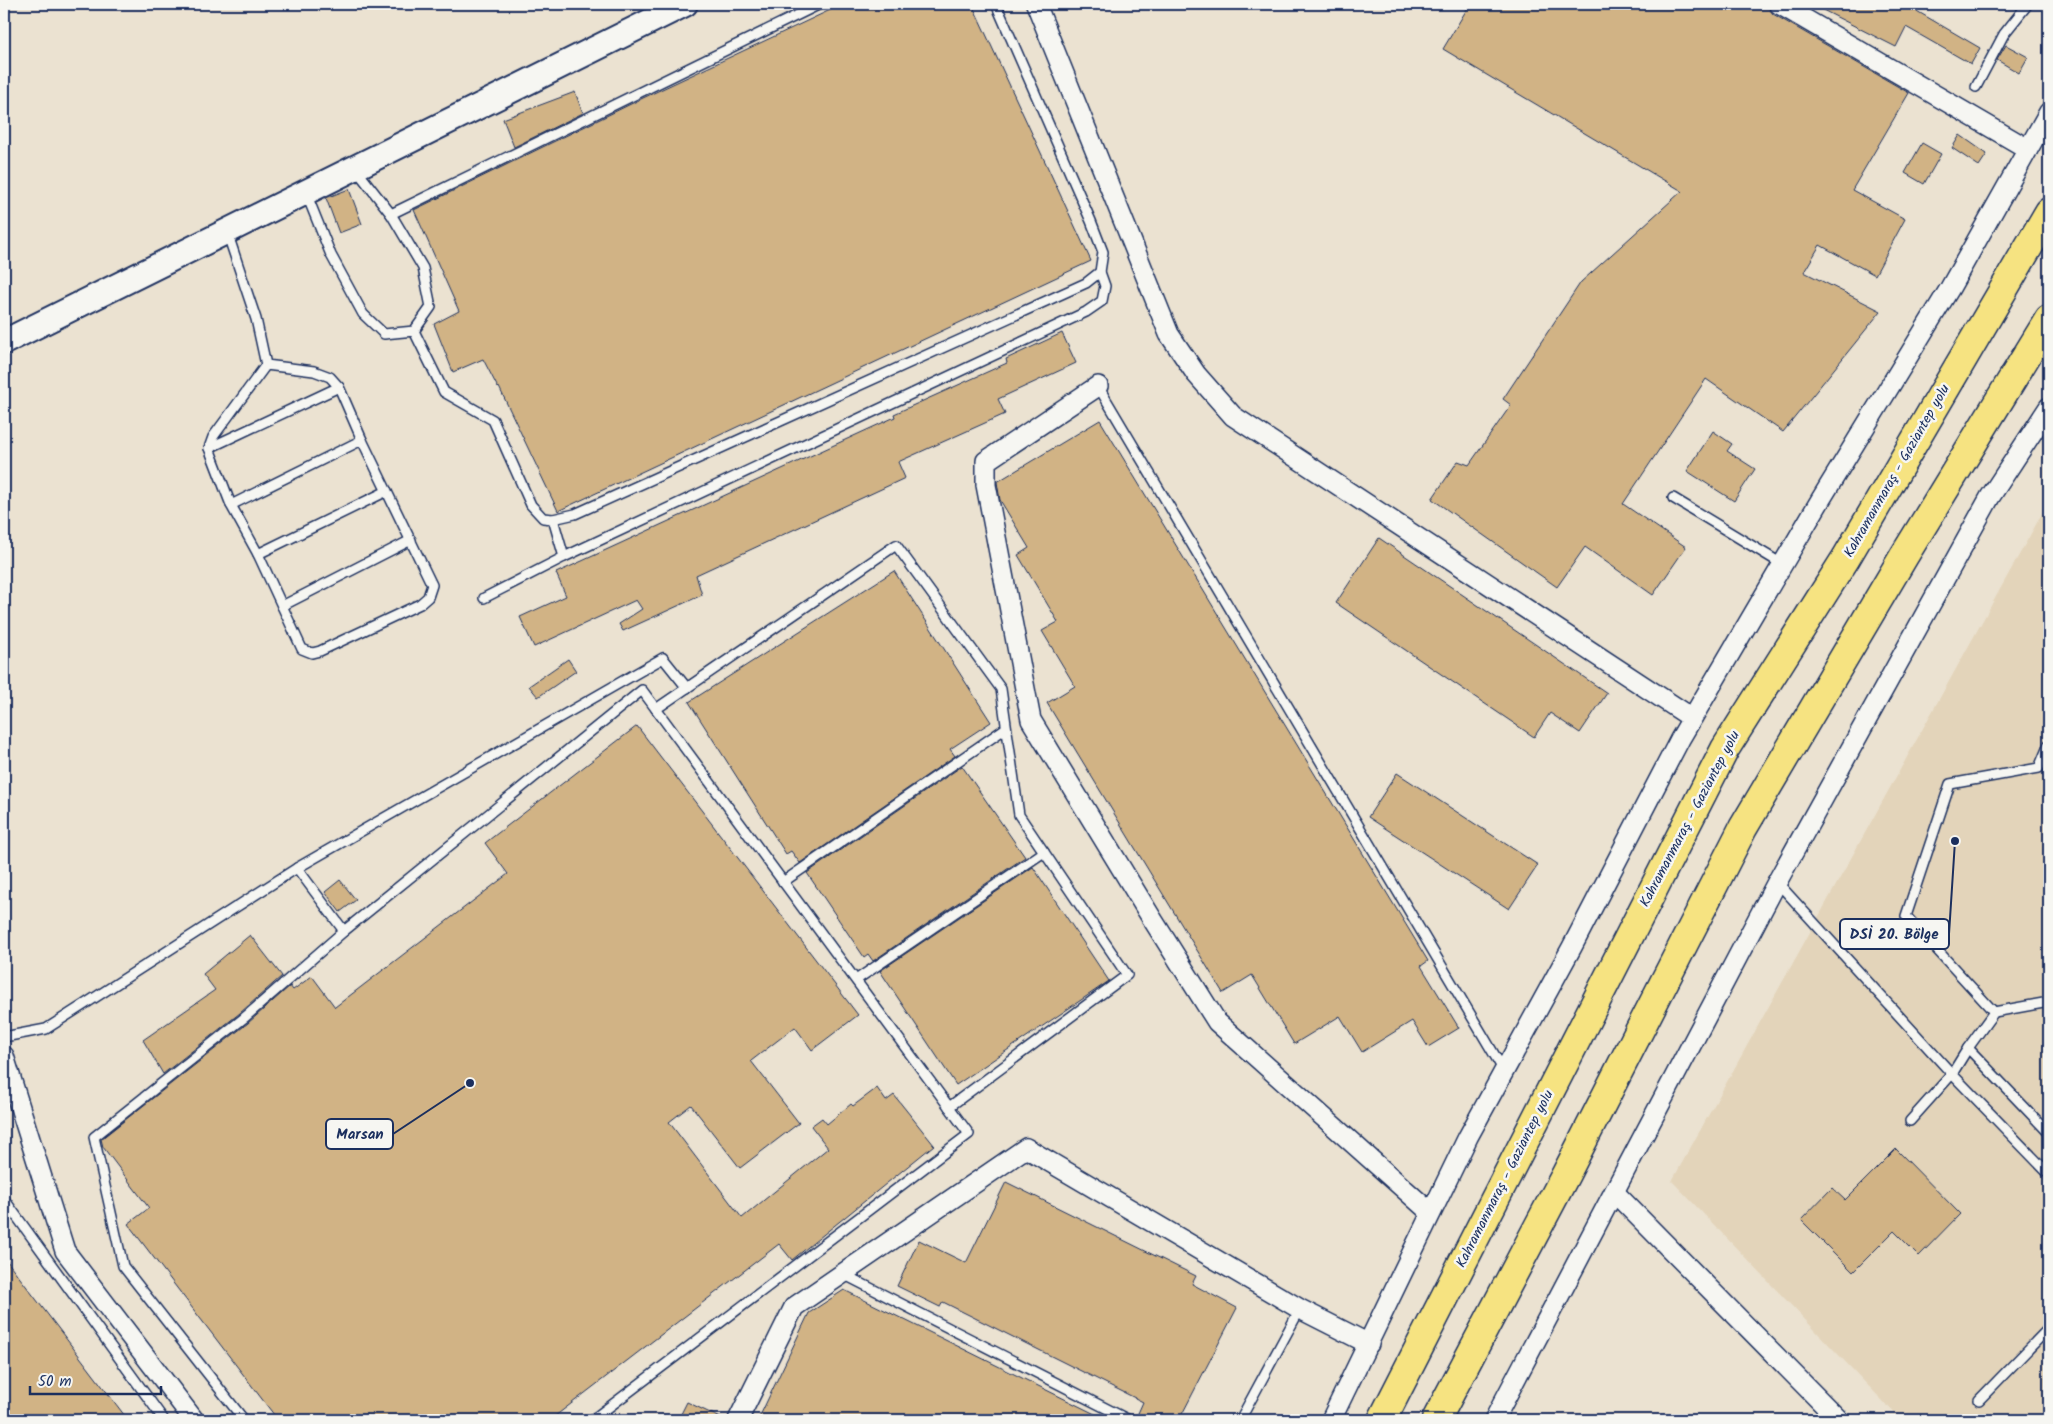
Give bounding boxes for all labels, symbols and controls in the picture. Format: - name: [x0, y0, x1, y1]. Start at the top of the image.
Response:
- street label: Kahramanmaraş - Gaziantep yolu: [1838, 380, 1956, 562]
- street label: Kahramanmaraş - Gaziantep yolu: [1634, 727, 1746, 911]
- callout: DSİ 20. Bölge: [1840, 919, 1949, 949]
- text: DSİ 20. Bölge: [1849, 923, 1939, 947]
- street label: Kahramanmaraş - Gaziantep yolu: [1450, 1086, 1560, 1272]
- callout: Marsan: [326, 1119, 393, 1149]
- text: Marsan: [336, 1123, 384, 1147]
- scale bar: [30, 1364, 161, 1396]
- text: 50 m: [38, 1370, 72, 1394]

